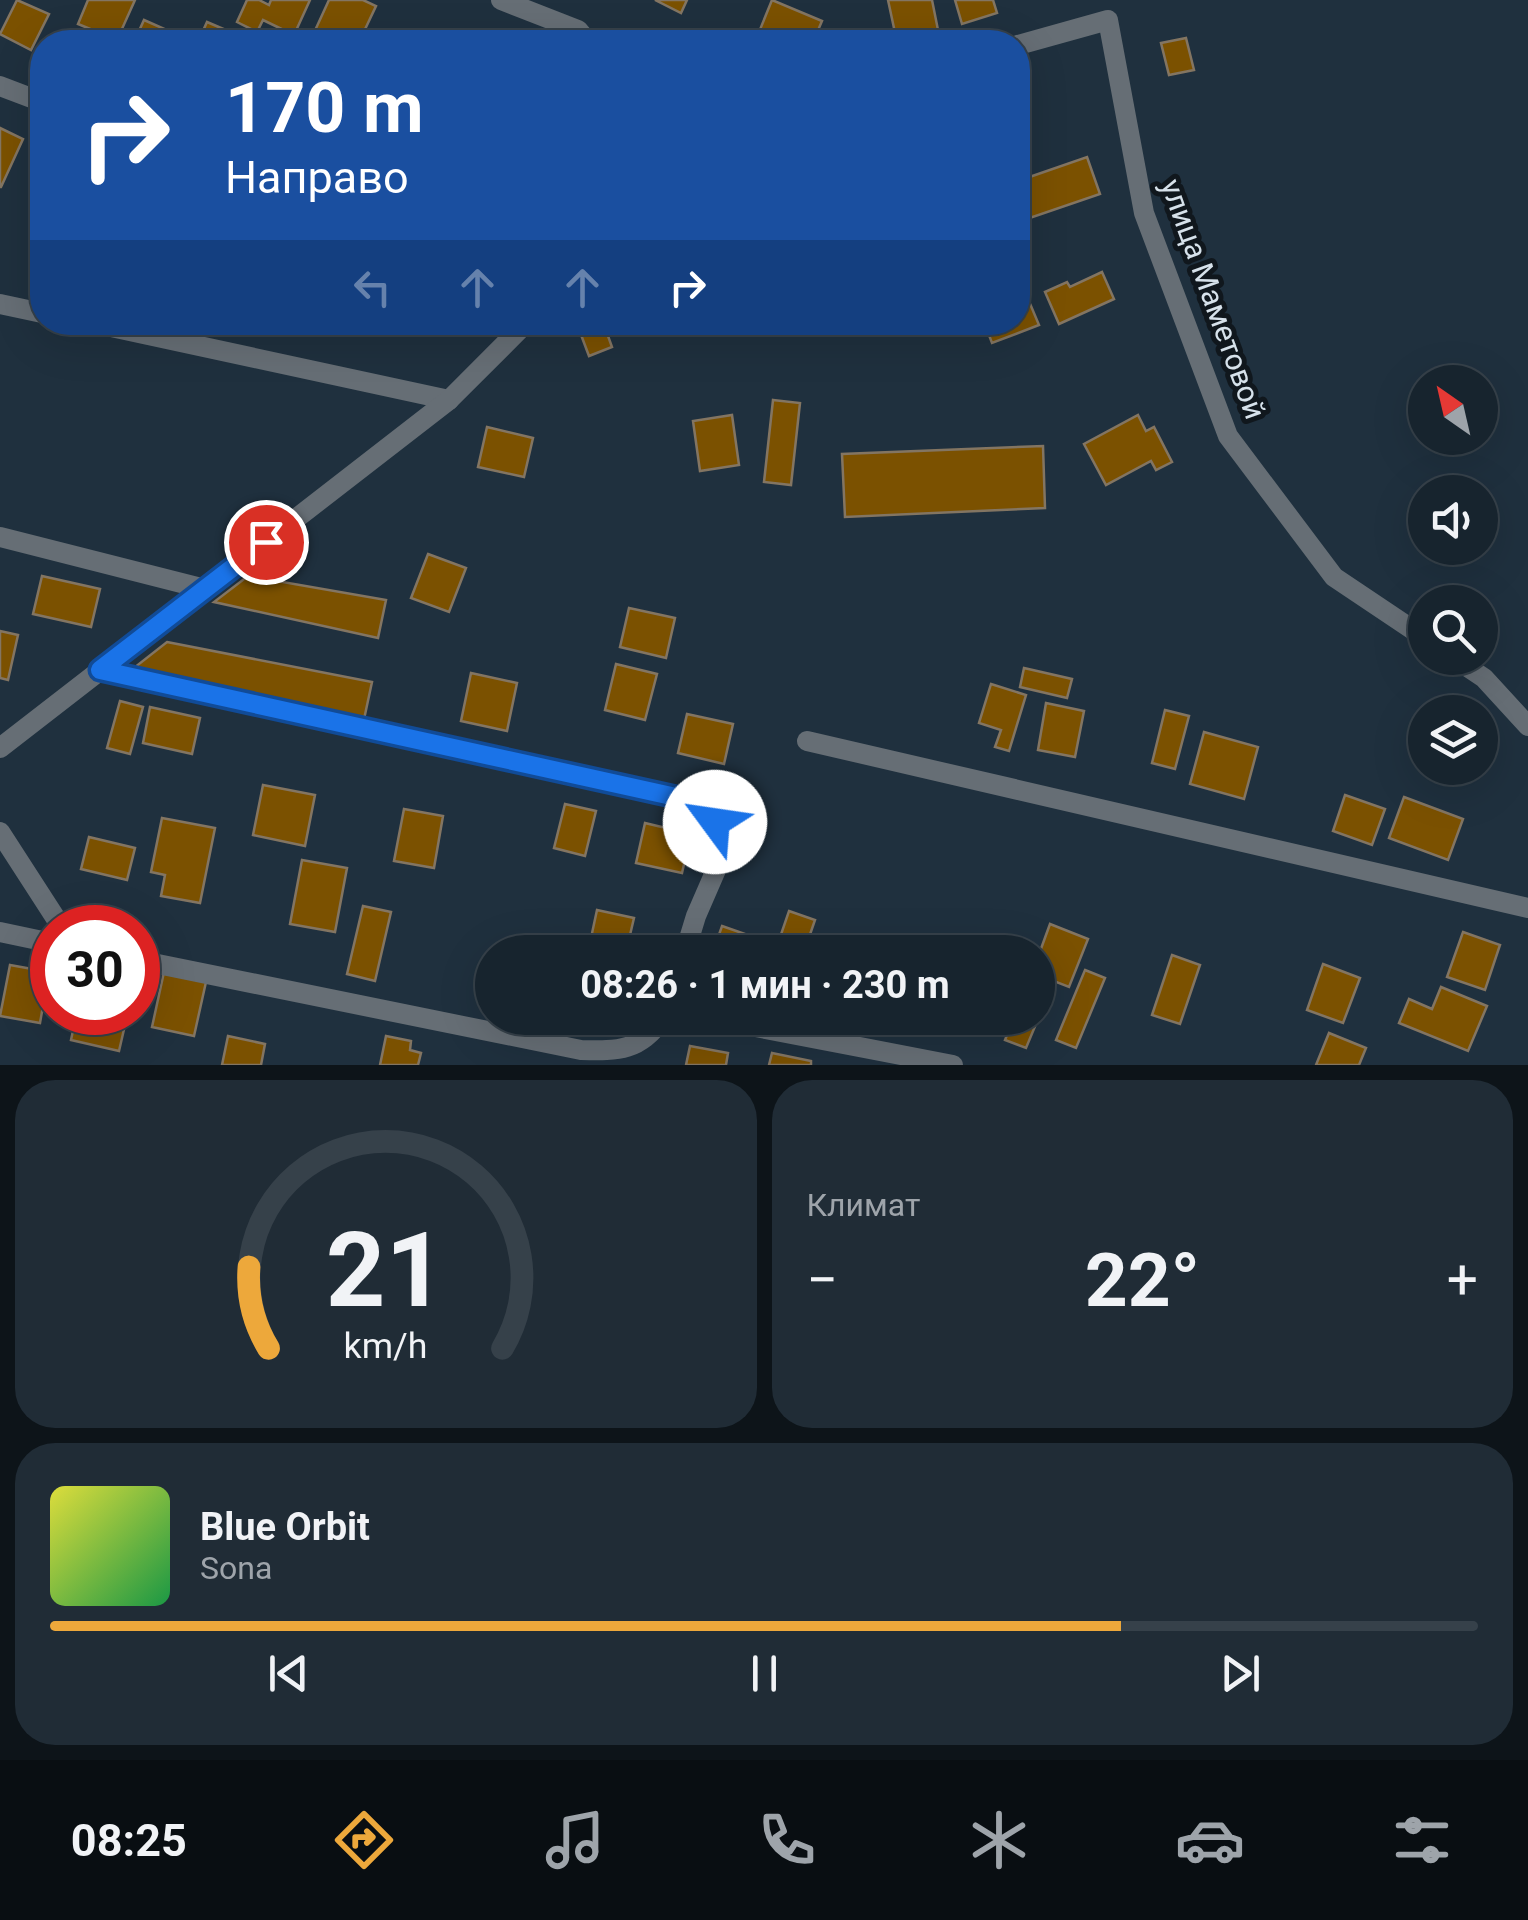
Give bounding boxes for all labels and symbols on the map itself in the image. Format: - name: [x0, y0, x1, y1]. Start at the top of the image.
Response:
- street label: улица Маметовой: [1154, 174, 1273, 424]
- north arrow: [1408, 365, 1498, 455]
- pin: [224, 500, 309, 585]
- position arrow: [663, 770, 767, 874]
- speed limit sign: 30: [30, 905, 160, 1035]

